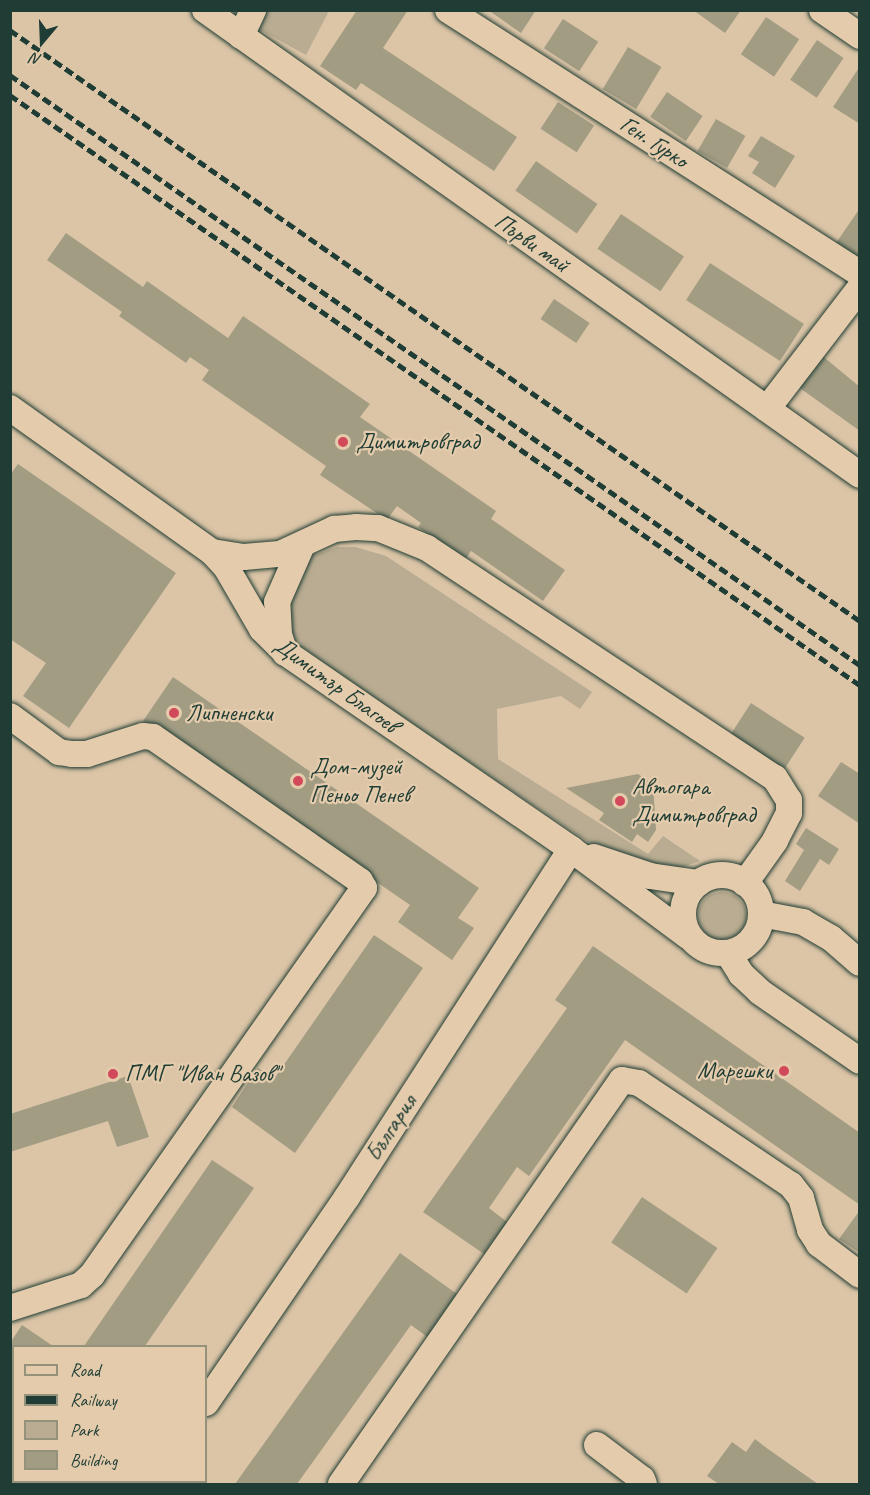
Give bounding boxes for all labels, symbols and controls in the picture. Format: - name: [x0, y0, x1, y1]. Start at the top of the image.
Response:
- north arrow: [12, 12, 72, 72]
- text: N: [28, 48, 44, 70]
- street label: Ген. Гурко: [615, 109, 693, 175]
- street label: Първи май: [489, 207, 575, 279]
- place label: Димитровград: [356, 428, 479, 456]
- marker: Димитровград: [334, 433, 352, 451]
- street label: Димитър Благоев: [268, 630, 404, 740]
- place label: Липненски: [186, 699, 272, 727]
- marker: Липненски: [167, 706, 181, 720]
- place label: Дом-музей Пеньо Пенев: [310, 753, 410, 809]
- place label: Автогара Димитровград: [632, 773, 755, 829]
- marker: Дом-музей Пеньо Пенев: [291, 774, 305, 788]
- marker: Автогара Димитровград: [613, 794, 627, 808]
- place label: Марешки: [697, 1057, 772, 1085]
- place label: ПМГ "Иван Вазов": [125, 1060, 279, 1088]
- marker: Марешки: [777, 1064, 791, 1078]
- marker: ПМГ "Иван Вазов": [106, 1067, 120, 1081]
- street label: България: [359, 1089, 423, 1167]
- legend: [12, 1345, 207, 1483]
- text: Road: [70, 1359, 100, 1381]
- text: Railway: [70, 1389, 117, 1411]
- text: Park: [70, 1419, 99, 1441]
- text: Building: [70, 1449, 117, 1471]

